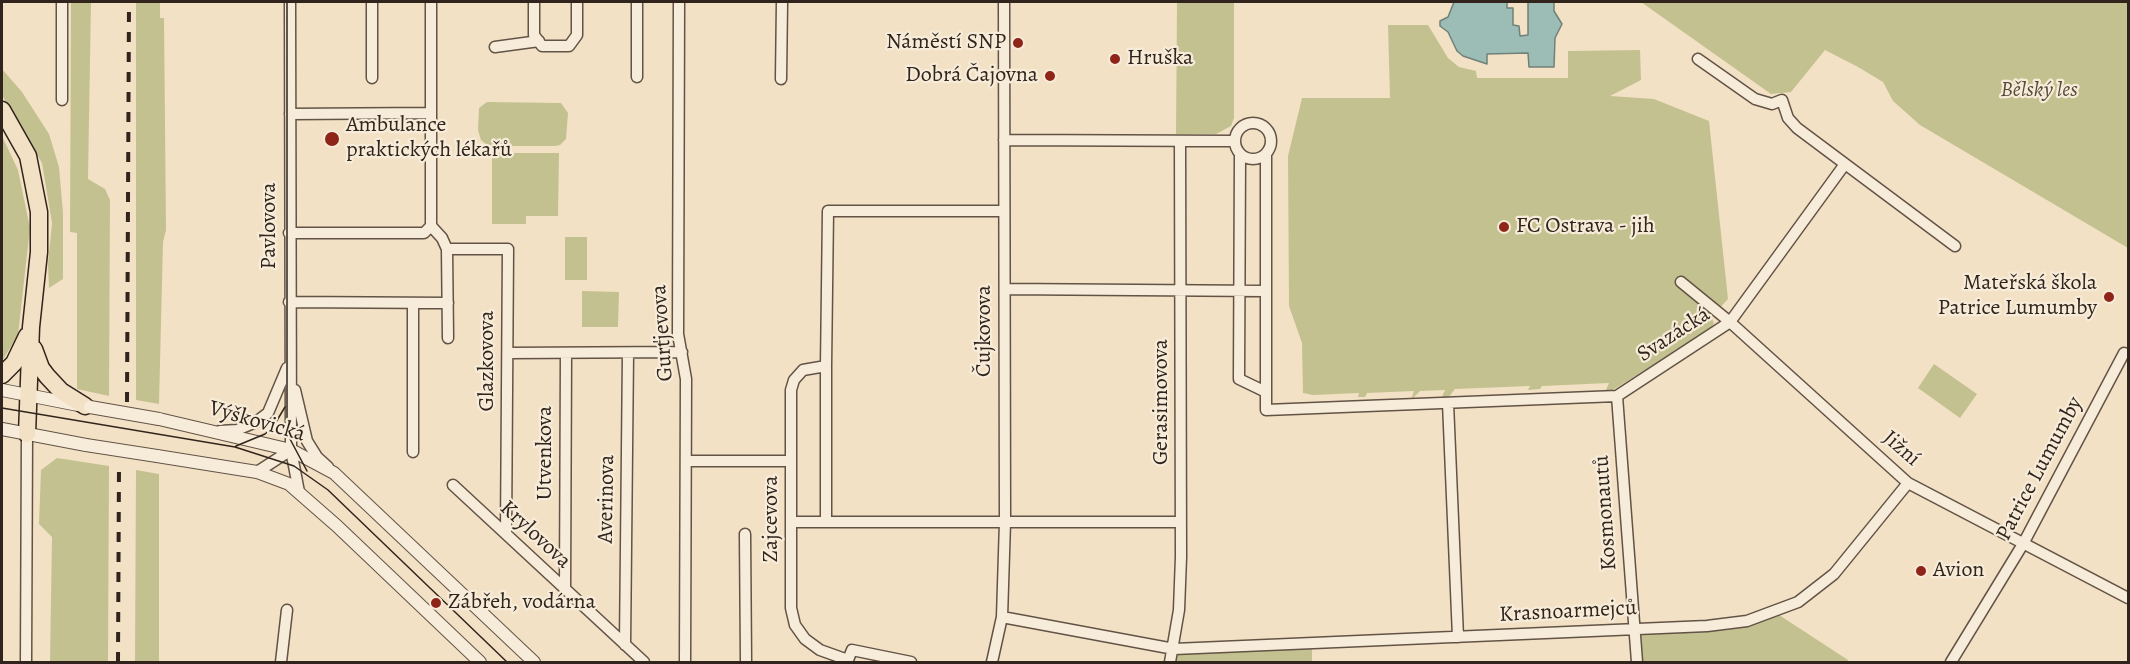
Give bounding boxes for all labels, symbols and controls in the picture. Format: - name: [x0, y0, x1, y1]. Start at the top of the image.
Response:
- place label: Náměstí SNP: [886, 30, 1006, 56]
- marker: Náměstí SNP: [1011, 36, 1025, 50]
- place label: Hruška: [1127, 46, 1193, 72]
- marker: Hruška: [1108, 52, 1122, 66]
- place label: Dobrá Čajovna: [905, 63, 1038, 89]
- marker: Dobrá Čajovna: [1043, 69, 1057, 83]
- park label: Bělský les: [2000, 78, 2078, 104]
- place label: Ambulance praktických lékařů: [346, 113, 512, 164]
- marker: Ambulance praktických lékařů: [323, 130, 341, 148]
- street label: Pavlovova: [257, 182, 283, 270]
- place label: FC Ostrava - jih: [1516, 214, 1655, 240]
- marker: FC Ostrava - jih: [1497, 220, 1511, 234]
- place label: Mateřská škola Patrice Lumumby: [1938, 271, 2097, 322]
- street label: Gurťjevova: [646, 284, 680, 382]
- street label: Čujkovova: [972, 285, 998, 377]
- marker: Mateřská škola Patrice Lumumby: [2102, 290, 2116, 304]
- street label: Svazácká: [1633, 302, 1715, 368]
- street label: Glazkovova: [475, 310, 501, 412]
- street label: Gerasimovova: [1149, 339, 1175, 465]
- street label: Patrice Lumumby: [1991, 393, 2089, 545]
- street label: Výškovická: [206, 396, 308, 448]
- street label: Utvenkova: [533, 406, 559, 500]
- street label: Jižní: [1877, 425, 1925, 473]
- street label: Averinova: [593, 454, 621, 544]
- street label: Kosmonautů: [1589, 454, 1623, 572]
- street label: Zajcevova: [759, 476, 785, 562]
- street label: Krylovova: [494, 495, 576, 575]
- place label: Avion: [1933, 558, 1984, 584]
- marker: Avion: [1914, 564, 1928, 578]
- place label: Zábřeh, vodárna: [448, 590, 596, 616]
- street label: Krasnoarmejců: [1499, 595, 1637, 629]
- marker: Zábřeh, vodárna: [429, 596, 443, 610]

